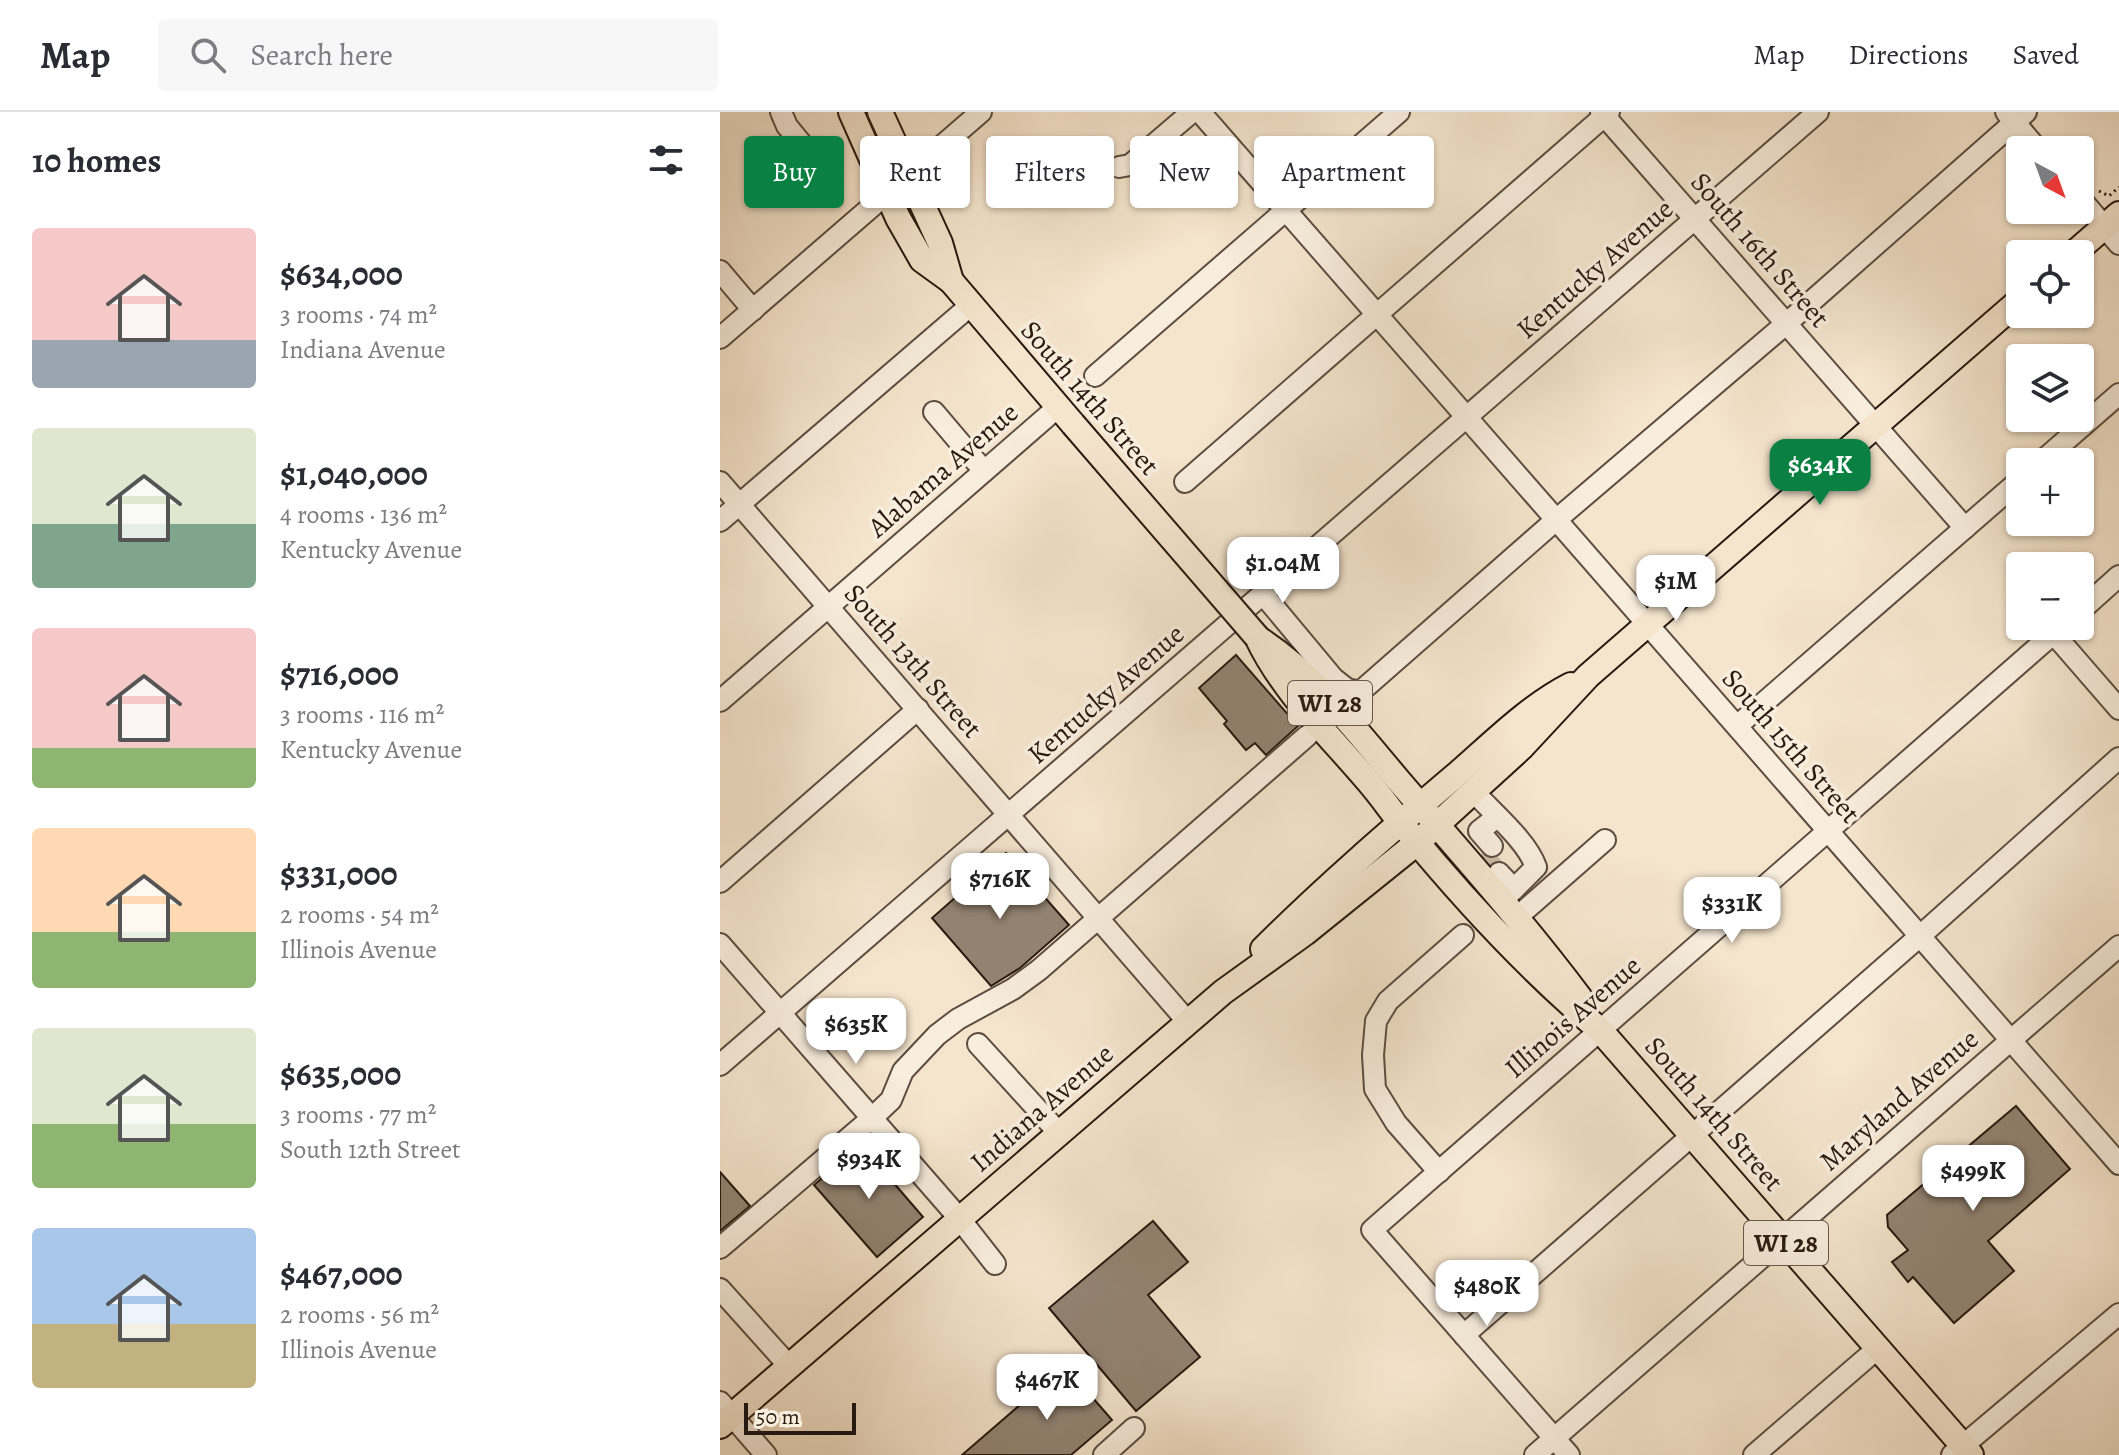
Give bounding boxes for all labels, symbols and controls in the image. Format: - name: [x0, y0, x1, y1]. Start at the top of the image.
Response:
- search box: [158, 19, 718, 91]
- text: Map: [40, 29, 110, 81]
- icon: search: [186, 33, 230, 77]
- text: Search here: [250, 35, 393, 75]
- text: Map: [1753, 36, 1804, 74]
- text: Directions: [1848, 36, 1969, 74]
- text: Saved: [2013, 36, 2079, 74]
- chip: Buy: [744, 136, 844, 208]
- chip: Rent: [860, 136, 970, 208]
- chip: Filters: [986, 136, 1114, 208]
- chip: New: [1130, 136, 1238, 208]
- chip: Apartment: [1254, 136, 1434, 208]
- north arrow: [2006, 136, 2094, 224]
- map controls: [2006, 136, 2094, 640]
- text: 10 homes: [32, 137, 161, 184]
- icon: filters: [644, 138, 688, 182]
- street label: South 16th Street: [1682, 164, 1838, 336]
- street label: Kentucky Avenue: [1508, 190, 1682, 348]
- button: locate: [2006, 240, 2094, 328]
- text: $634,000: [280, 250, 403, 297]
- icon: home: [96, 260, 192, 356]
- text: 3 rooms · 74 m²: [280, 297, 437, 332]
- street label: South 14th Street: [1012, 312, 1168, 484]
- text: Indiana Avenue: [280, 332, 446, 367]
- button: layers: [2006, 344, 2094, 432]
- street label: Alabama Avenue: [859, 394, 1026, 547]
- pin: $634K: [1764, 439, 1876, 507]
- text: $634K: [1788, 447, 1852, 482]
- button: +: [2006, 448, 2094, 536]
- text: $1,040,000: [280, 450, 428, 497]
- icon: home: [96, 460, 192, 556]
- text: 4 rooms · 136 m²: [280, 497, 447, 532]
- text: Kentucky Avenue: [280, 532, 462, 567]
- pin: $1.04M: [1218, 537, 1348, 605]
- text: $1.04M: [1245, 545, 1321, 580]
- button: −: [2006, 552, 2094, 640]
- pin: $1M: [1637, 555, 1715, 623]
- text: $1M: [1654, 563, 1698, 598]
- street label: South 13th Street: [835, 576, 991, 746]
- street label: Kentucky Avenue: [1019, 615, 1193, 773]
- text: $716,000: [280, 650, 399, 697]
- icon: home: [96, 660, 192, 756]
- street label: South 15th Street: [1713, 661, 1869, 831]
- road number: WI 28: [1288, 681, 1372, 725]
- text: 3 rooms · 116 m²: [280, 697, 444, 732]
- text: Kentucky Avenue: [280, 732, 462, 767]
- text: $331,000: [280, 850, 398, 897]
- pin: $716K: [944, 853, 1056, 921]
- icon: home: [96, 860, 192, 956]
- text: $716K: [969, 861, 1031, 896]
- pin: $331K: [1676, 877, 1788, 945]
- text: $331K: [1702, 885, 1762, 920]
- text: 2 rooms · 54 m²: [280, 897, 439, 932]
- text: Illinois Avenue: [280, 932, 437, 967]
- street label: Illinois Avenue: [1497, 947, 1649, 1087]
- pin: $635K: [800, 998, 912, 1066]
- text: $635K: [824, 1006, 888, 1041]
- street label: Maryland Avenue: [1811, 1020, 1987, 1180]
- street label: South 14th Street: [1636, 1028, 1792, 1200]
- street label: Indiana Avenue: [962, 1035, 1122, 1181]
- text: $635,000: [280, 1050, 401, 1097]
- icon: home: [96, 1060, 192, 1156]
- text: 3 rooms · 77 m²: [280, 1097, 436, 1132]
- text: South 12th Street: [280, 1132, 461, 1167]
- pin: $934K: [813, 1133, 925, 1201]
- text: $934K: [837, 1141, 901, 1176]
- pin: $499K: [1917, 1145, 2029, 1213]
- text: $499K: [1940, 1153, 2006, 1188]
- road number: WI 28: [1744, 1221, 1828, 1265]
- text: $467,000: [280, 1250, 403, 1297]
- icon: home: [96, 1260, 192, 1356]
- pin: $480K: [1431, 1260, 1543, 1328]
- text: $480K: [1454, 1268, 1520, 1303]
- text: 2 rooms · 56 m²: [280, 1297, 439, 1332]
- text: Illinois Avenue: [280, 1332, 437, 1367]
- pin: $467K: [991, 1354, 1103, 1422]
- text: $467K: [1015, 1362, 1079, 1397]
- scale bar: [744, 1399, 856, 1435]
- text: 50 m: [756, 1402, 800, 1432]

